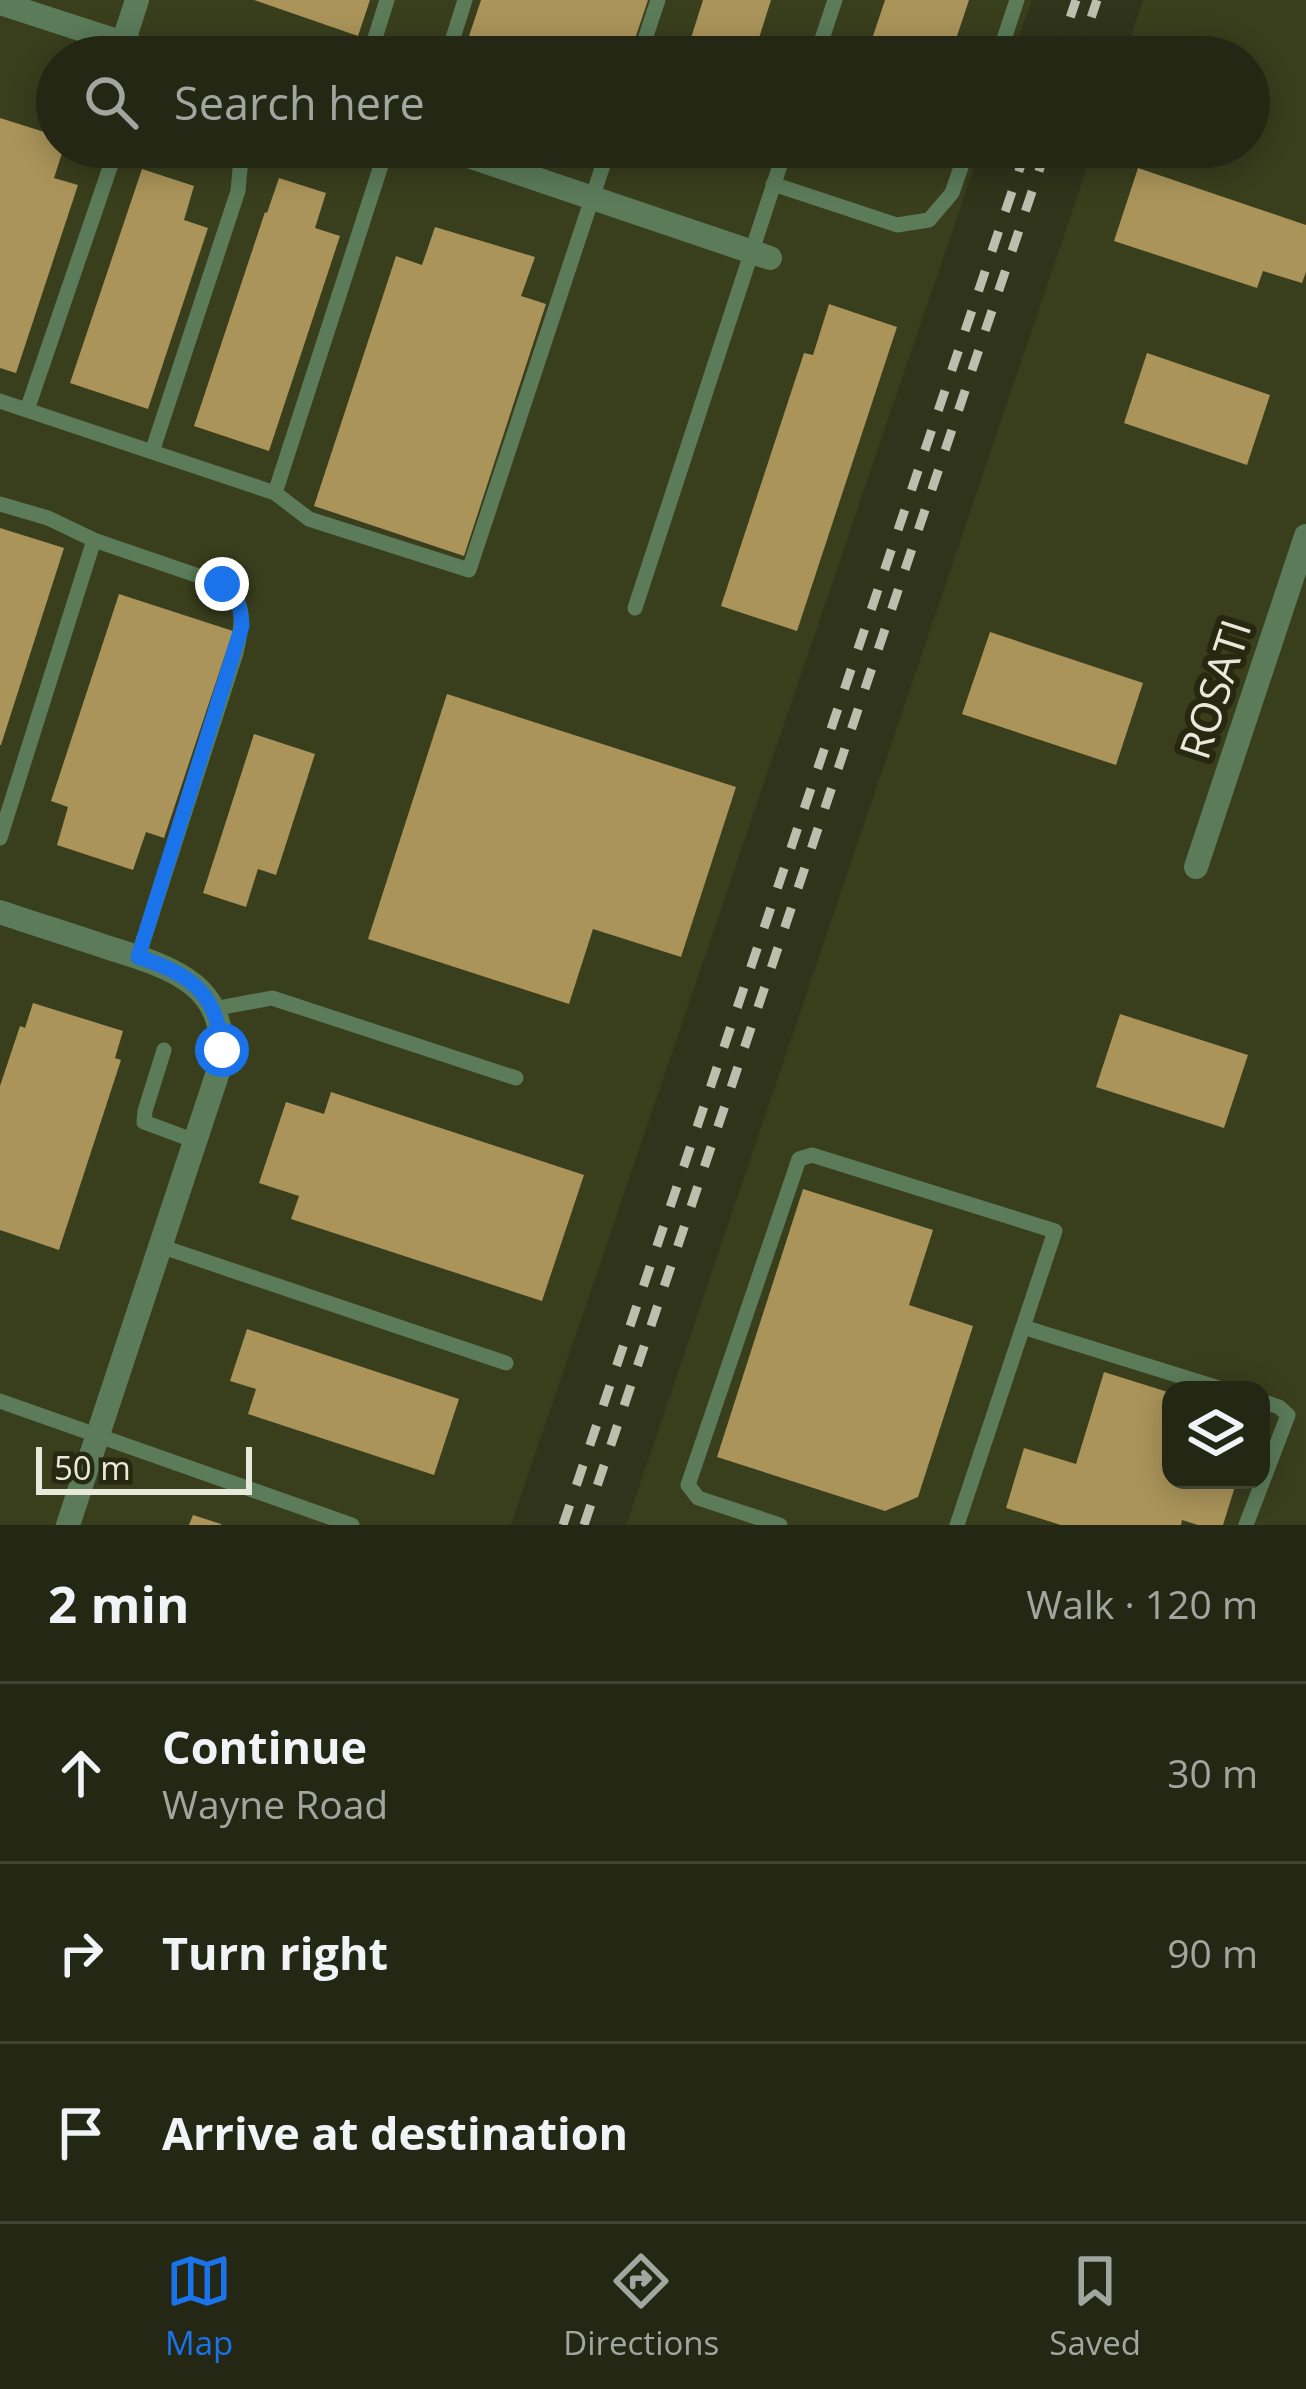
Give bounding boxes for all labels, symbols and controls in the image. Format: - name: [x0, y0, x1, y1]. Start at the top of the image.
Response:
- search box: [36, 36, 1270, 168]
- icon: search: [78, 69, 144, 135]
- text: Search here: [174, 72, 425, 133]
- route end: [195, 557, 249, 611]
- street label: ROSATI: [1165, 612, 1263, 766]
- route start: [195, 1023, 249, 1077]
- map controls: [1162, 1381, 1270, 1489]
- button: layers: [1162, 1381, 1270, 1489]
- scale bar: [36, 1441, 252, 1494]
- text: 50 m: [54, 1445, 131, 1490]
- text: 2 min: [48, 1568, 190, 1638]
- text: Walk · 120 m: [1026, 1577, 1258, 1630]
- text: Continue: [162, 1716, 367, 1777]
- icon: ahead: [48, 1740, 114, 1806]
- text: 30 m: [1167, 1746, 1258, 1799]
- text: Wayne Road: [162, 1777, 388, 1830]
- icon: right: [48, 1920, 114, 1986]
- text: Turn right: [162, 1922, 388, 1983]
- text: 90 m: [1167, 1926, 1258, 1979]
- icon: arrive: [48, 2100, 114, 2166]
- text: Arrive at destination: [162, 2102, 628, 2163]
- tab: Map: [165, 2248, 233, 2365]
- tab: Directions: [563, 2248, 719, 2365]
- tab: Saved: [1049, 2248, 1141, 2365]

